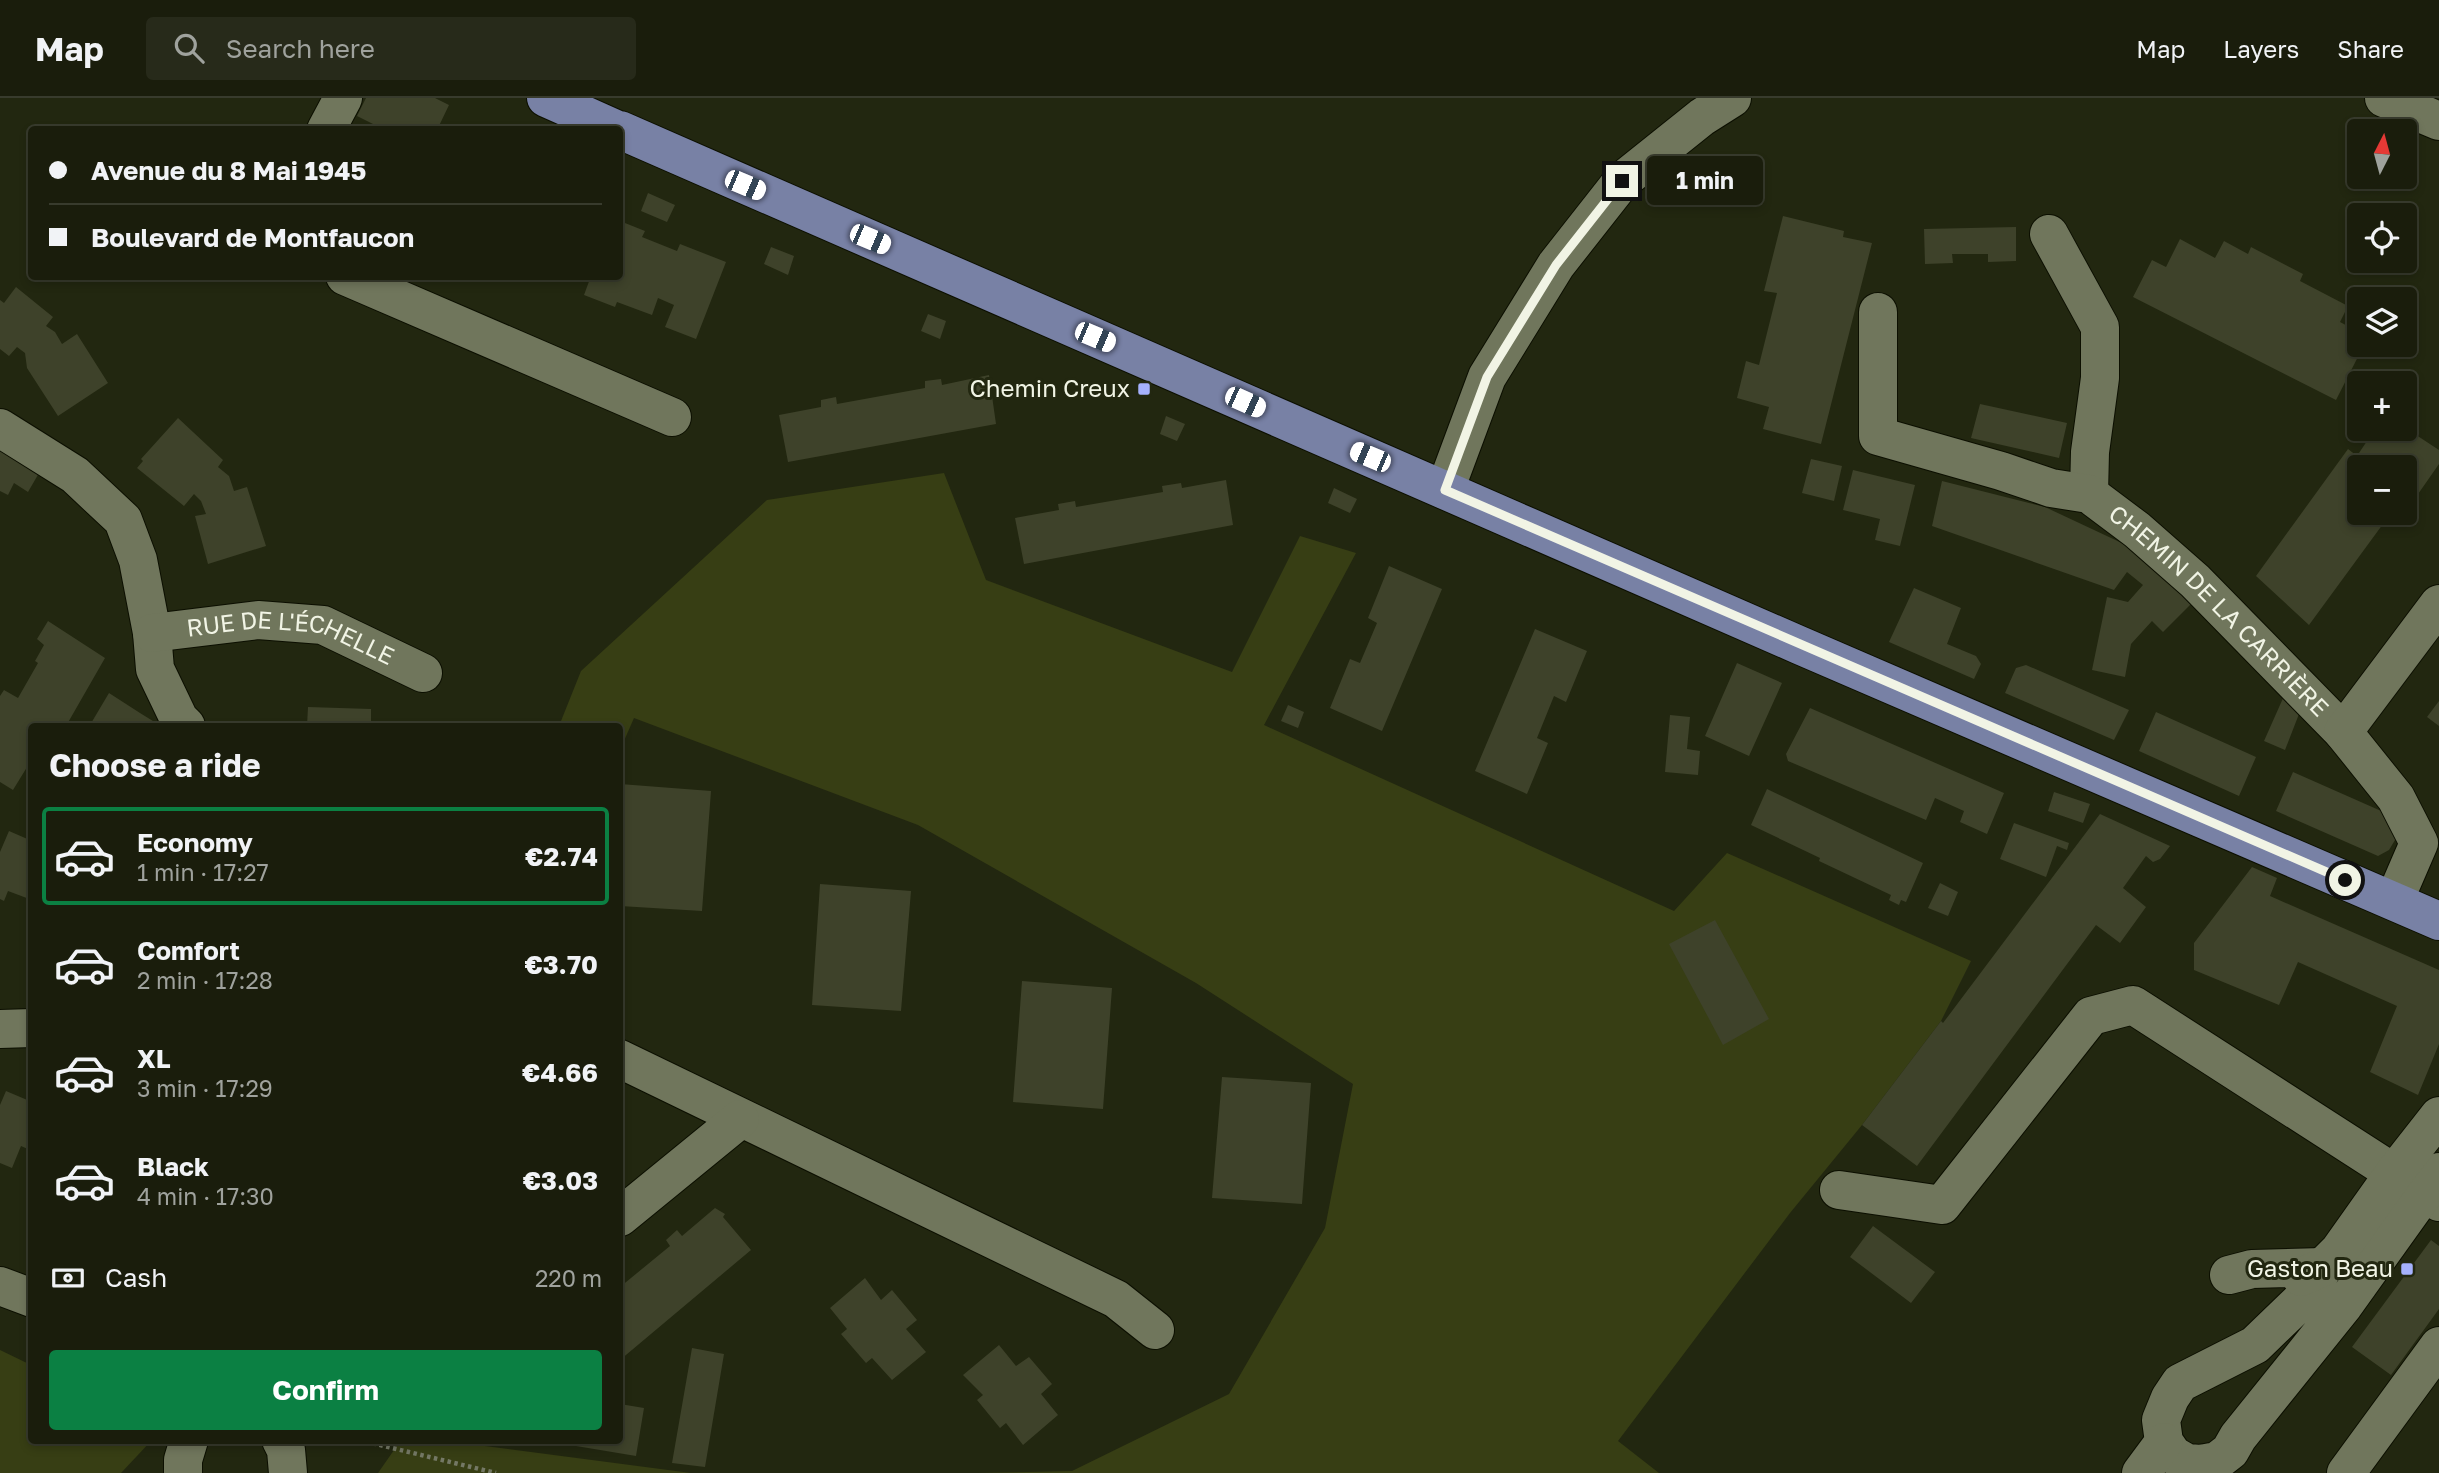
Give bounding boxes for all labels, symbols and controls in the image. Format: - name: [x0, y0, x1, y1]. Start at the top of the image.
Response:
- search box: [146, 17, 636, 80]
- text: Map: [35, 29, 104, 68]
- icon: search: [170, 29, 208, 67]
- text: Search here: [226, 33, 375, 64]
- text: Map: [2136, 34, 2185, 63]
- text: Layers: [2223, 34, 2299, 63]
- text: Share: [2337, 34, 2404, 63]
- north arrow: [2347, 119, 2417, 189]
- map controls: [2347, 119, 2417, 525]
- text: Avenue du 8 Mai 1945: [91, 155, 366, 186]
- callout: 1 min: [1646, 156, 1762, 206]
- route end: [1606, 165, 1638, 197]
- text: 1 min: [1676, 166, 1734, 194]
- car: [722, 167, 769, 203]
- button: locate: [2347, 203, 2417, 273]
- car: [847, 221, 894, 257]
- text: Boulevard de Montfaucon: [91, 222, 414, 253]
- button: layers: [2347, 287, 2417, 357]
- car: [1072, 319, 1119, 355]
- button: +: [2347, 371, 2417, 441]
- place label: Chemin Creux: [969, 373, 1130, 402]
- marker: Chemin Creux: [1136, 381, 1152, 397]
- car: [1222, 384, 1269, 420]
- car: [1347, 439, 1394, 475]
- button: −: [2347, 455, 2417, 525]
- street label: CHEMIN DE LA CARRIÈRE: [2104, 498, 2335, 722]
- street label: RUE DE L'ÉCHELLE: [185, 604, 399, 670]
- text: Choose a ride: [49, 746, 261, 784]
- icon: car: [53, 825, 116, 888]
- text: Economy: [137, 827, 253, 858]
- text: €2.74: [525, 841, 598, 872]
- text: 1 min · 17:27: [137, 858, 269, 886]
- route start: [2329, 864, 2361, 896]
- icon: car: [53, 933, 116, 996]
- text: Comfort: [137, 935, 240, 966]
- text: €3.70: [524, 949, 598, 980]
- text: 2 min · 17:28: [137, 966, 273, 994]
- icon: car: [53, 1041, 116, 1104]
- text: XL: [137, 1043, 171, 1074]
- text: €4.66: [522, 1057, 598, 1088]
- text: 3 min · 17:29: [137, 1074, 273, 1102]
- icon: car: [53, 1149, 116, 1212]
- text: Black: [137, 1151, 209, 1182]
- text: €3.03: [523, 1165, 598, 1196]
- text: 4 min · 17:30: [137, 1182, 274, 1210]
- place label: Gaston Beau: [2247, 1253, 2393, 1282]
- icon: cash: [49, 1259, 87, 1297]
- marker: Gaston Beau: [2399, 1261, 2415, 1277]
- text: Cash: [105, 1262, 167, 1293]
- text: 220 m: [535, 1264, 602, 1292]
- button: Confirm: [49, 1350, 602, 1430]

